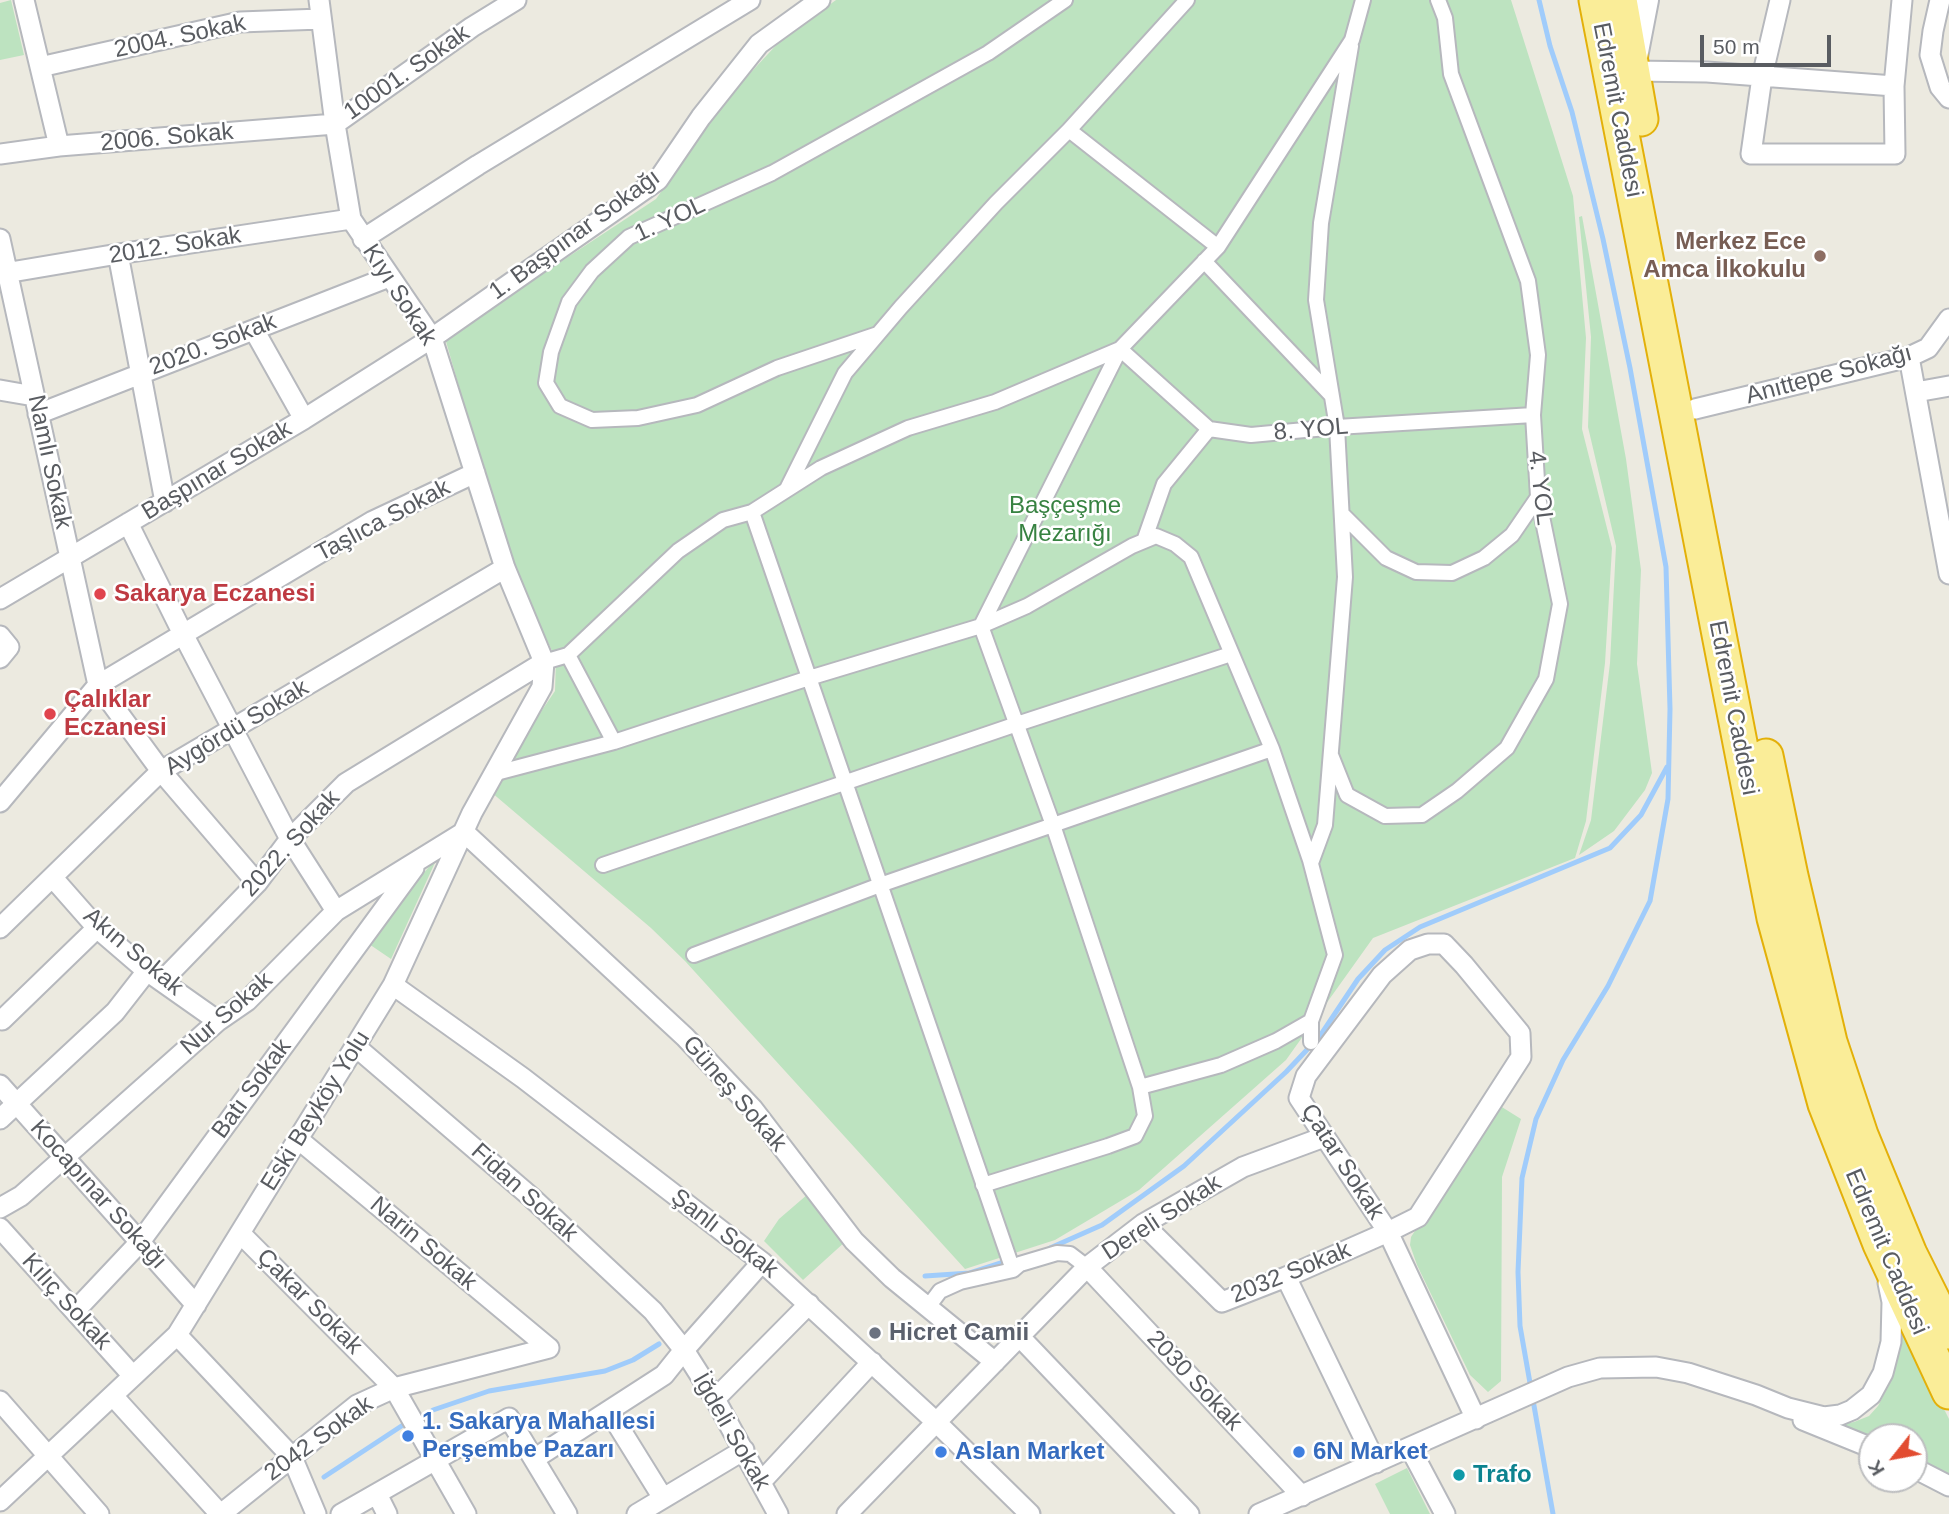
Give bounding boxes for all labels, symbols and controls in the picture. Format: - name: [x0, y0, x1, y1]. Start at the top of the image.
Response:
- street label: 2004. Sokak: [112, 9, 248, 65]
- street label: 10001. Sokak: [339, 19, 475, 127]
- street label: Edremit Caddesi: [1586, 20, 1648, 200]
- scale bar: [1704, 21, 1835, 65]
- text: 50 m: [1713, 35, 1760, 58]
- street label: 2006. Sokak: [99, 118, 235, 158]
- street label: 1. Başpınar Sokağı: [484, 163, 666, 307]
- street label: 1. YOL: [630, 191, 710, 249]
- street label: 2012. Sokak: [107, 221, 243, 271]
- place label: Merkez Ece Amca İlkokulu: [1643, 228, 1806, 284]
- street label: Kıyı Sokak: [356, 239, 442, 351]
- marker: Merkez Ece Amca İlkokulu: [1812, 248, 1828, 264]
- street label: 2020. Sokak: [146, 308, 280, 382]
- street label: Anıttepe Sokağı: [1743, 339, 1915, 411]
- street label: Namlı Sokak: [21, 392, 77, 532]
- street label: 8. YOL: [1273, 412, 1349, 448]
- street label: Başpınar Sokak: [137, 415, 297, 527]
- street label: 4. YOL: [1521, 449, 1559, 527]
- street label: Taşlıca Sokak: [311, 474, 455, 568]
- park label: Başçeşme Mezarığı: [1009, 492, 1121, 548]
- place label: Sakarya Eczanesi: [114, 580, 315, 608]
- marker: Sakarya Eczanesi: [92, 586, 108, 602]
- street label: Edremit Caddesi: [1702, 618, 1764, 798]
- street label: Aygördü Sokak: [160, 674, 314, 782]
- place label: Çalıklar Eczanesi: [64, 686, 167, 742]
- marker: Çalıklar Eczanesi: [42, 706, 58, 722]
- street label: 2022. Sokak: [236, 785, 346, 903]
- street label: Akın Sokak: [77, 902, 189, 1002]
- street label: Nur Sokak: [175, 966, 279, 1062]
- street label: Eski Beyköy Yolu: [255, 1026, 377, 1196]
- street label: Güneş Sokak: [676, 1030, 792, 1158]
- street label: Batı Sokak: [206, 1034, 298, 1144]
- street label: Çatar Sokak: [1294, 1099, 1390, 1225]
- street label: Kocapınar Sokağı: [23, 1114, 173, 1276]
- street label: Fidan Sokak: [465, 1138, 583, 1248]
- street label: Edremit Caddesi: [1838, 1165, 1934, 1339]
- street label: Dereli Sokak: [1097, 1169, 1227, 1267]
- street label: Şanlı Sokak: [665, 1183, 783, 1285]
- street label: Narin Sokak: [364, 1191, 482, 1297]
- street label: 2032 Sokak: [1227, 1236, 1355, 1310]
- street label: Çakar Sokak: [250, 1243, 368, 1361]
- street label: Kılıç Sokak: [15, 1248, 117, 1356]
- place label: Hicret Camii: [889, 1319, 1029, 1347]
- marker: Hicret Camii: [867, 1325, 883, 1341]
- street label: 2030 Sokak: [1140, 1325, 1248, 1437]
- street label: İğdeli Sokak: [686, 1368, 776, 1496]
- street label: 2042 Sokak: [259, 1390, 379, 1488]
- place label: 1. Sakarya Mahallesi Perşembe Pazarı: [422, 1408, 655, 1464]
- north arrow: [1858, 1423, 1928, 1493]
- marker: 1. Sakarya Mahallesi Perşembe Pazarı: [400, 1428, 416, 1444]
- place label: Aslan Market: [955, 1438, 1104, 1466]
- place label: 6N Market: [1313, 1438, 1428, 1466]
- marker: Aslan Market: [933, 1444, 949, 1460]
- marker: 6N Market: [1291, 1444, 1307, 1460]
- text: K: [1864, 1457, 1889, 1479]
- place label: Trafo: [1473, 1461, 1532, 1489]
- marker: Trafo: [1451, 1467, 1467, 1483]

